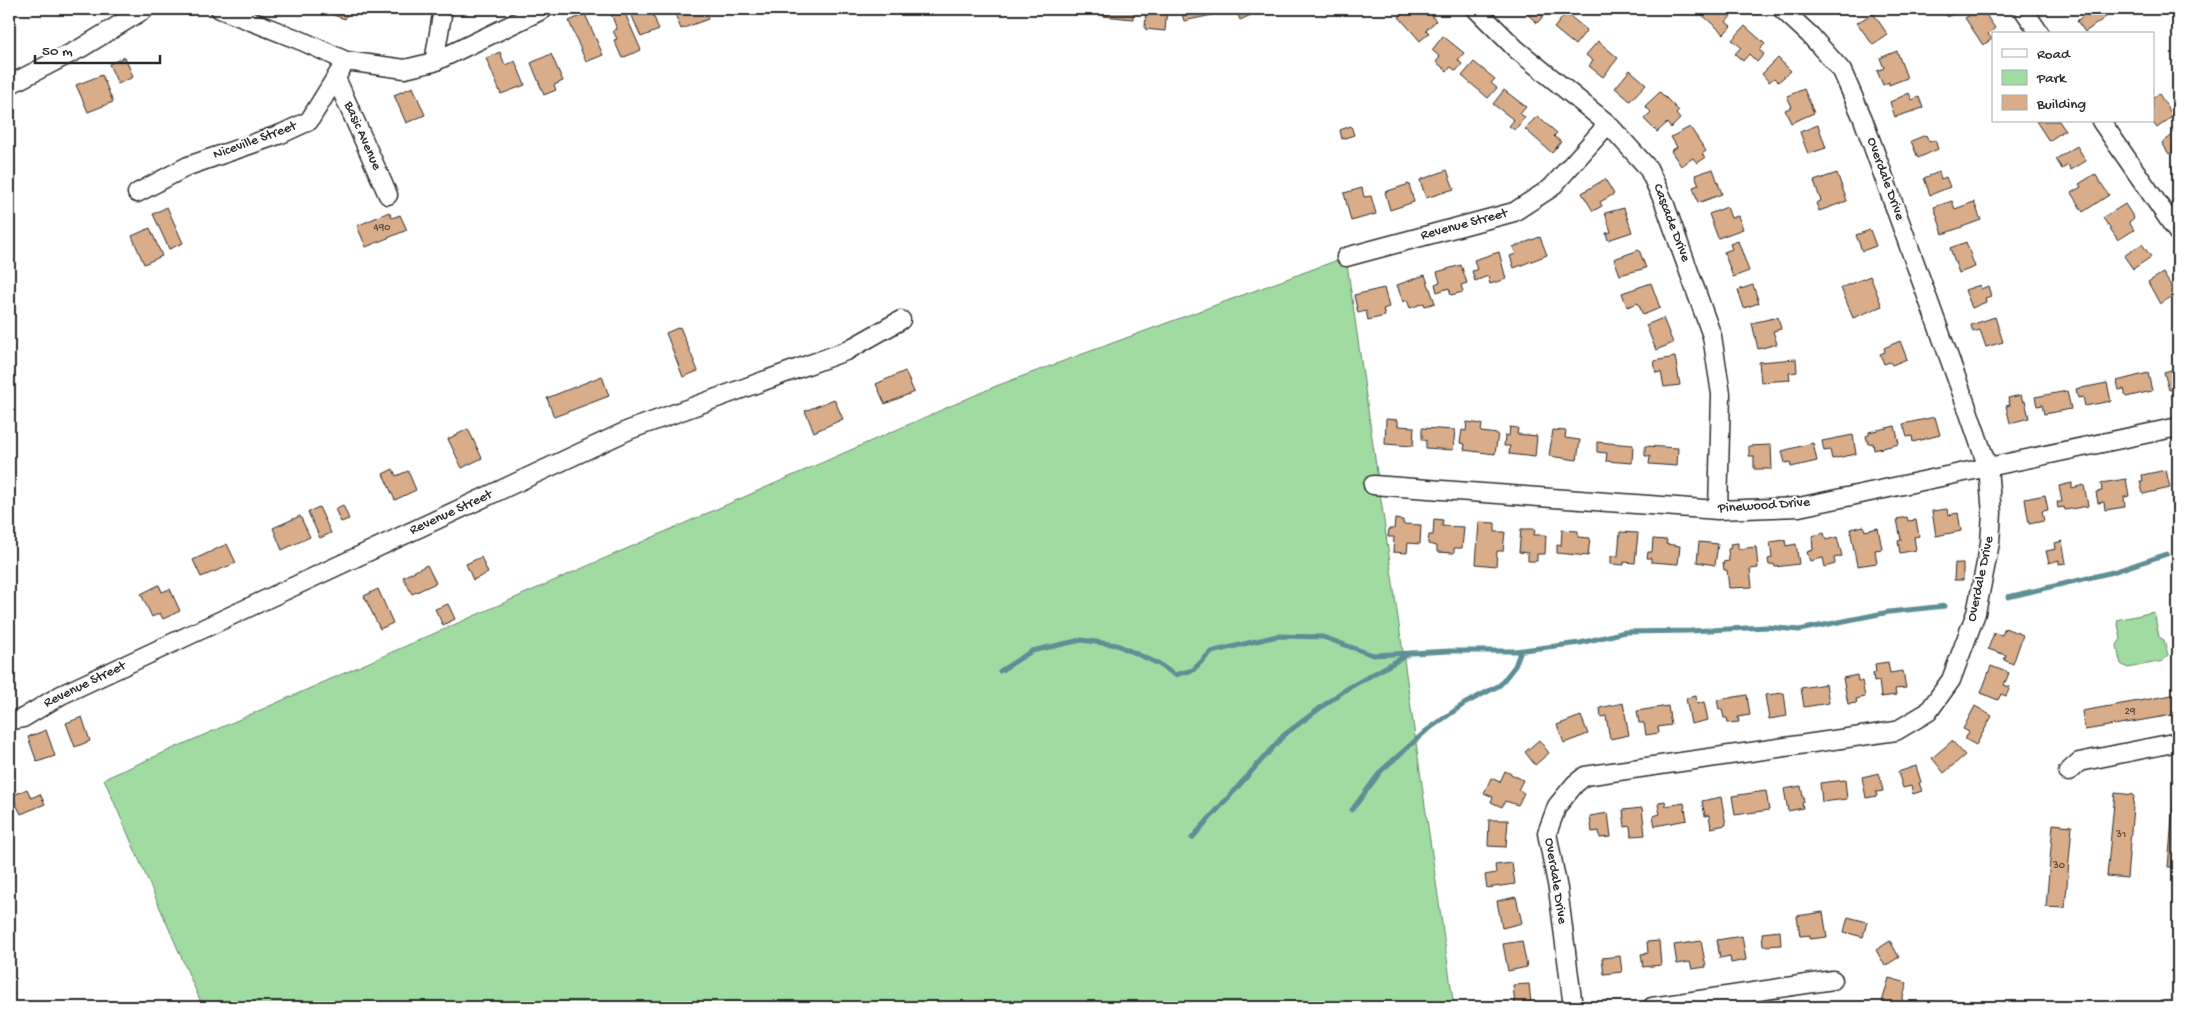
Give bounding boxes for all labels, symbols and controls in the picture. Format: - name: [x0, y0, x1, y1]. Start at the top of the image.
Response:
- scale bar: [35, 32, 160, 64]
- legend: [1992, 32, 2154, 122]
- text: 50 m: [42, 43, 73, 61]
- text: Road: [2037, 46, 2071, 64]
- text: Park: [2036, 70, 2067, 88]
- text: Building: [2036, 96, 2086, 114]
- street label: Basic Avenue: [339, 98, 385, 174]
- street label: Niceville Street: [211, 118, 300, 164]
- street label: Overdale Drive: [1862, 135, 1908, 223]
- street label: Cascade Drive: [1648, 182, 1694, 265]
- street label: Revenue Street: [1419, 205, 1510, 245]
- house number: 490: [374, 222, 390, 234]
- street label: Revenue Street: [407, 486, 496, 540]
- street label: Pinewood Drive: [1716, 494, 1811, 518]
- street label: Overdale Drive: [1964, 534, 1999, 623]
- street label: Revenue Street: [41, 657, 130, 712]
- house number: 29: [2125, 706, 2136, 718]
- house number: 31: [2115, 829, 2126, 841]
- street label: Overdale Drive: [1540, 837, 1570, 926]
- house number: 30: [2052, 860, 2065, 872]

